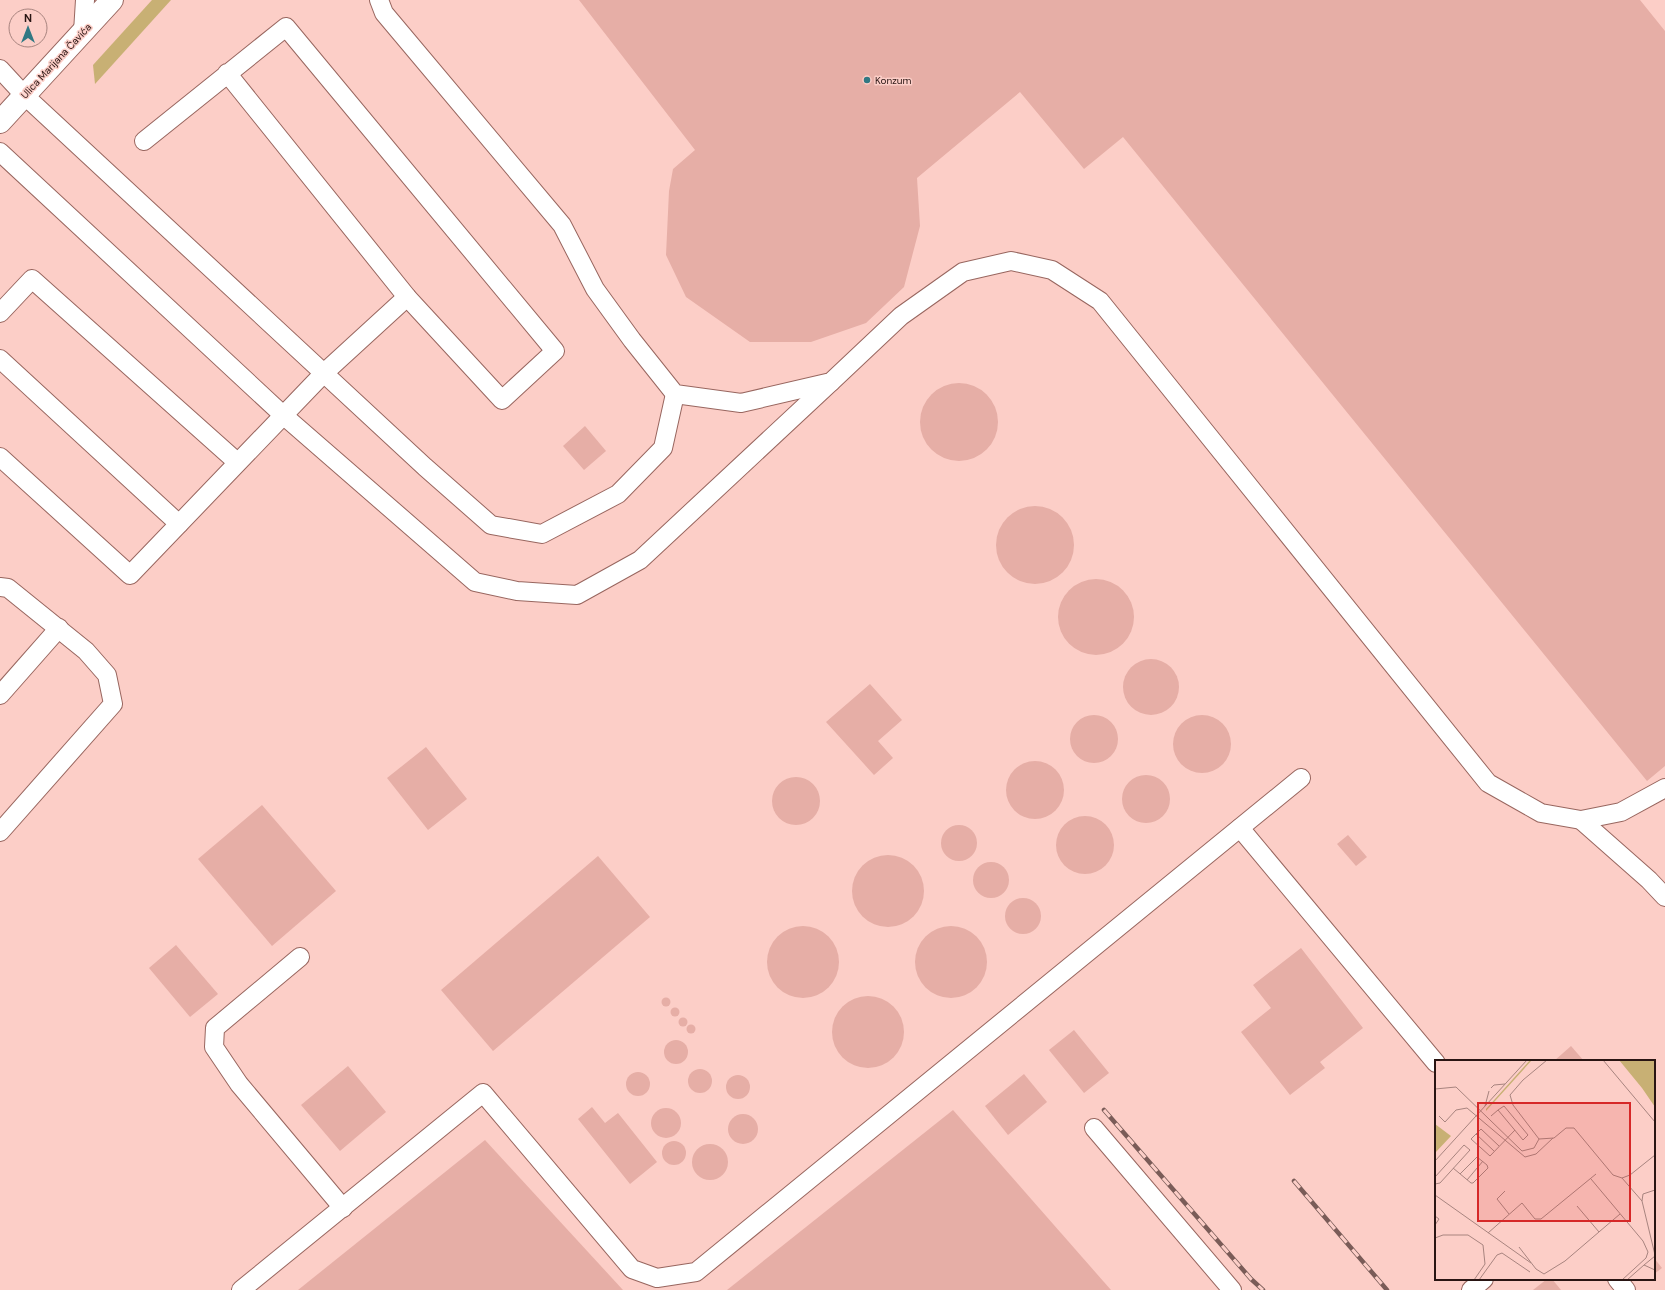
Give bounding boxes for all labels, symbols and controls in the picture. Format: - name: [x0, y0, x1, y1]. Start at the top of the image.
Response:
- north arrow: [8, 8, 48, 48]
- text: N: [24, 11, 32, 25]
- street label: Ulica Marijana Čavića: [18, 21, 94, 101]
- place label: Konzum: [875, 74, 911, 87]
- marker: Konzum: [862, 75, 872, 85]
- inset map: [1435, 1060, 1655, 1280]

